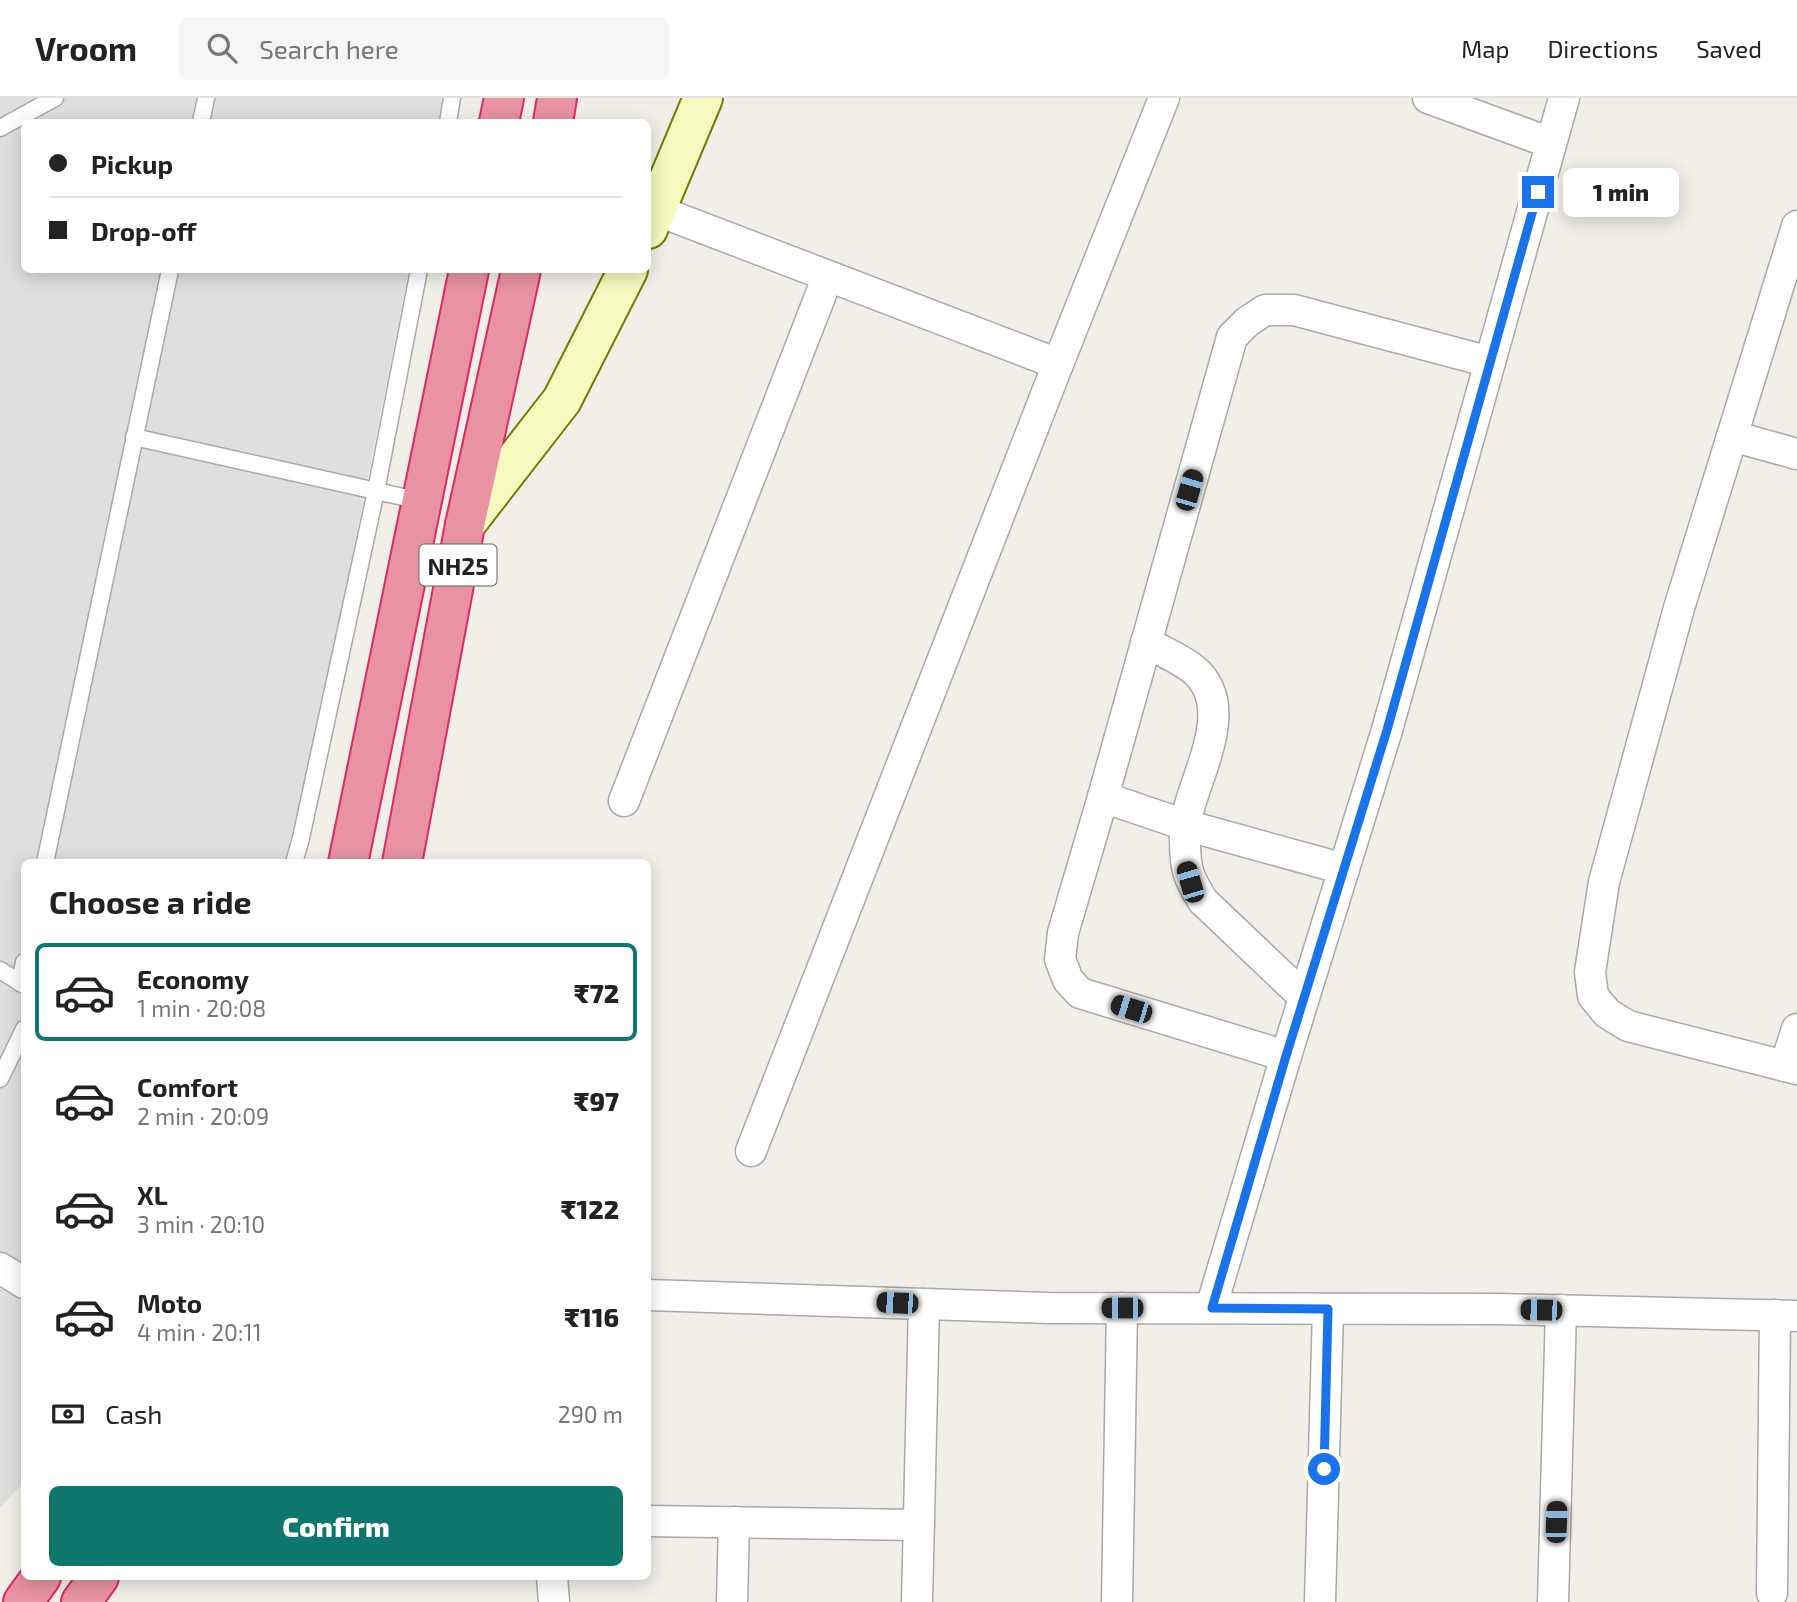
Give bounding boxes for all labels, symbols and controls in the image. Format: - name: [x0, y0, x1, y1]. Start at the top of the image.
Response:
- search box: [179, 17, 669, 80]
- text: Vroom: [35, 28, 137, 68]
- icon: search: [203, 29, 241, 67]
- text: Search here: [259, 33, 399, 64]
- text: Map: [1461, 34, 1509, 63]
- text: Directions: [1547, 34, 1658, 63]
- text: Saved: [1696, 34, 1762, 63]
- text: Pickup: [91, 148, 173, 179]
- callout: 1 min: [1562, 168, 1678, 217]
- route end: [1522, 176, 1554, 208]
- text: 1 min: [1593, 178, 1649, 206]
- text: Drop-off: [91, 215, 196, 246]
- car: [1174, 467, 1205, 513]
- road number: NH25: [420, 544, 496, 586]
- car: [1175, 859, 1206, 905]
- text: Choose a ride: [49, 882, 252, 920]
- icon: car: [53, 961, 116, 1024]
- text: Economy: [137, 963, 249, 994]
- text: ₹72: [574, 977, 619, 1008]
- car: [1108, 993, 1155, 1025]
- text: 1 min · 20:08: [137, 994, 266, 1022]
- icon: car: [53, 1069, 116, 1132]
- text: Comfort: [137, 1071, 238, 1102]
- text: ₹97: [574, 1085, 619, 1116]
- text: 2 min · 20:09: [137, 1102, 269, 1130]
- icon: car: [53, 1177, 116, 1240]
- text: XL: [137, 1179, 168, 1210]
- text: ₹122: [561, 1193, 619, 1224]
- text: 3 min · 20:10: [137, 1210, 265, 1238]
- icon: car: [53, 1285, 116, 1348]
- text: Moto: [137, 1287, 202, 1318]
- car: [876, 1292, 919, 1314]
- car: [1102, 1298, 1144, 1319]
- car: [1520, 1299, 1563, 1321]
- text: ₹116: [564, 1301, 619, 1332]
- text: 4 min · 20:11: [137, 1318, 262, 1346]
- icon: cash: [49, 1395, 87, 1433]
- text: Cash: [105, 1398, 162, 1429]
- text: 290 m: [558, 1400, 623, 1428]
- route start: [1308, 1453, 1340, 1485]
- button: Confirm: [49, 1486, 623, 1566]
- car: [1545, 1501, 1568, 1543]

